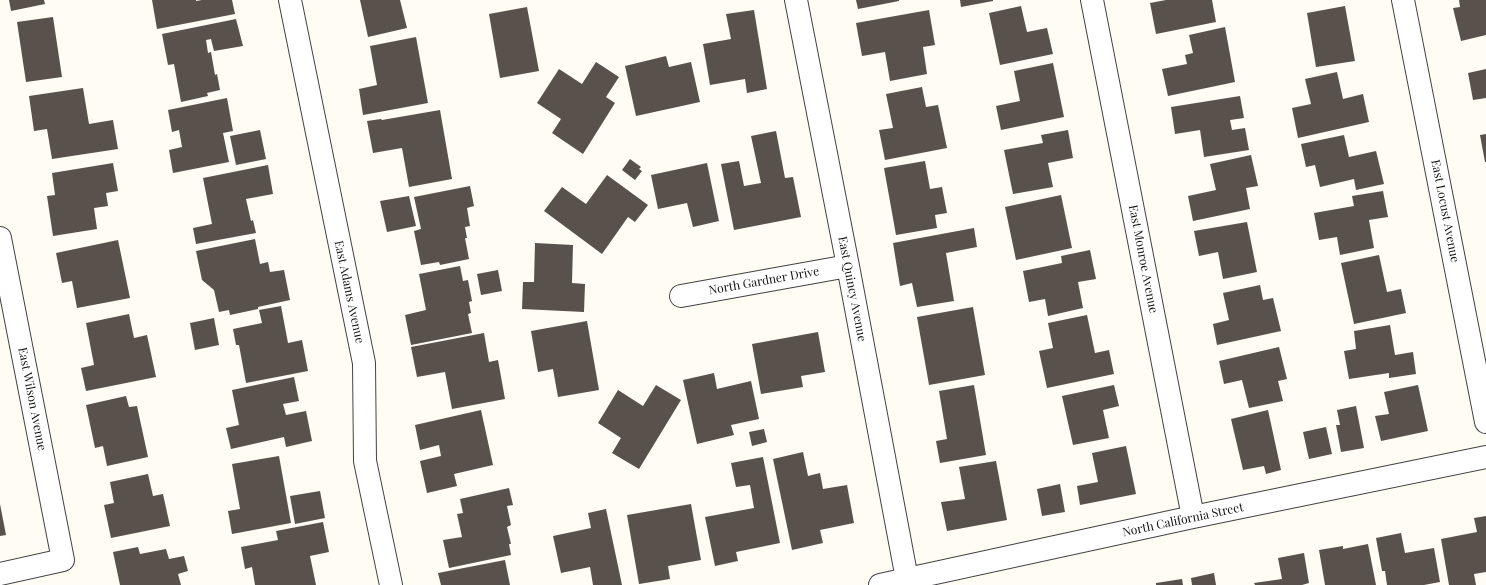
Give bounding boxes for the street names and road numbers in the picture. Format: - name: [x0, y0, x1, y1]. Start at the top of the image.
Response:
- street label: East Locust Avenue: [1428, 158, 1462, 264]
- street label: East Monroe Avenue: [1125, 204, 1161, 314]
- street label: East Quincy Avenue: [835, 235, 869, 343]
- street label: East Adams Avenue: [331, 239, 367, 345]
- street label: North Gardner Drive: [708, 264, 820, 298]
- street label: East Wilson Avenue: [15, 346, 49, 452]
- street label: North California Street: [1121, 500, 1245, 540]

